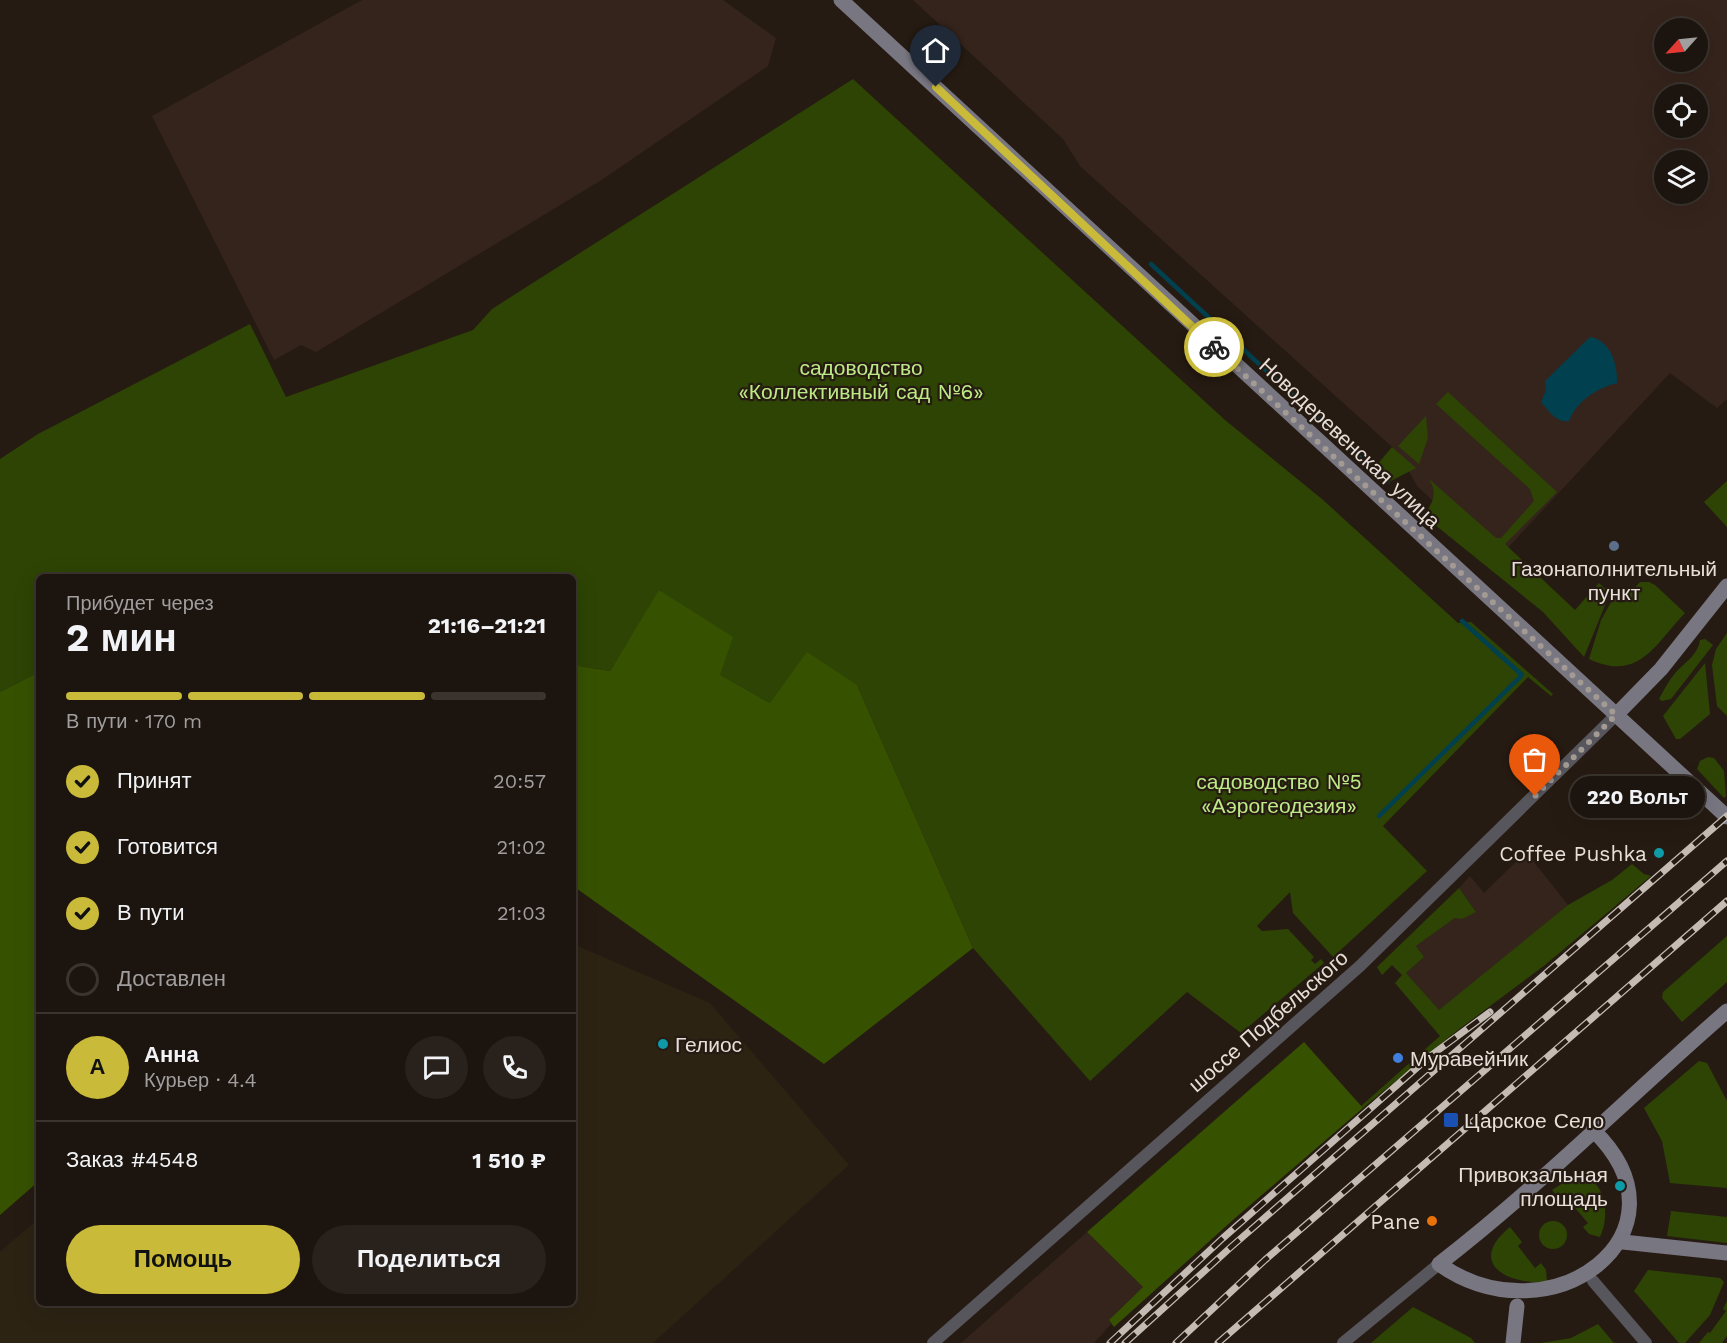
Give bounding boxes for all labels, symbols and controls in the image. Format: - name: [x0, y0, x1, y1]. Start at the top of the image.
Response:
- north arrow: [1654, 18, 1708, 72]
- map controls: [1654, 18, 1708, 204]
- pin: [910, 25, 961, 87]
- icon: home: [919, 34, 952, 67]
- button: locate: [1654, 84, 1708, 138]
- button: layers: [1654, 150, 1708, 204]
- courier: [1184, 317, 1244, 377]
- icon: bike: [1198, 331, 1231, 364]
- street label: Новодеревенская улица: [1254, 353, 1446, 534]
- park label: садоводство «Коллективный сад №6»: [738, 355, 984, 404]
- marker: Газонаполнительный пункт: [1607, 539, 1621, 553]
- place label: Газонаполнительный пункт: [1511, 556, 1717, 605]
- text: Прибудет через: [66, 591, 214, 615]
- text: 21:16–21:21: [428, 613, 546, 638]
- text: 2 мин: [66, 615, 177, 660]
- text: В пути · 170 m: [66, 709, 202, 733]
- pin: [1509, 734, 1560, 796]
- icon: bag: [1518, 743, 1551, 776]
- icon: check: [66, 765, 99, 798]
- text: Принят: [117, 768, 191, 793]
- text: 20:57: [493, 769, 546, 793]
- park label: садоводство №5 «Аэрогеодезия»: [1196, 769, 1362, 818]
- callout: 220 Вольт: [1571, 775, 1706, 817]
- text: 220 Вольт: [1587, 785, 1688, 809]
- icon: check: [66, 831, 99, 864]
- text: Готовится: [117, 834, 218, 859]
- text: 21:02: [497, 835, 546, 859]
- place label: Coffee Pushka: [1499, 841, 1647, 866]
- marker: Coffee Pushka: [1652, 846, 1666, 860]
- icon: check: [66, 897, 99, 930]
- text: В пути: [117, 900, 184, 925]
- text: 21:03: [497, 901, 546, 925]
- street label: шоссе Подбельского: [1183, 945, 1353, 1097]
- text: Доставлен: [117, 966, 226, 991]
- place label: Гелиос: [675, 1032, 742, 1057]
- button: chat: [405, 1036, 468, 1099]
- button: phone: [483, 1036, 546, 1099]
- marker: Гелиос: [656, 1037, 670, 1051]
- text: Анна: [144, 1042, 199, 1067]
- place label: Муравейник: [1410, 1046, 1529, 1071]
- marker: Муравейник: [1391, 1051, 1405, 1065]
- text: А: [90, 1054, 105, 1079]
- text: Курьер · 4.4: [144, 1068, 257, 1092]
- place label: Царское Село: [1464, 1108, 1604, 1133]
- marker: Царское Село: [1442, 1111, 1460, 1129]
- text: Заказ #4548: [66, 1147, 199, 1172]
- text: 1 510 ₽: [472, 1148, 546, 1173]
- place label: Привокзальная площадь: [1458, 1162, 1608, 1211]
- marker: Привокзальная площадь: [1613, 1179, 1627, 1193]
- place label: Pane: [1370, 1209, 1420, 1234]
- marker: Pane: [1425, 1214, 1439, 1228]
- button: Помощь: [66, 1225, 300, 1294]
- button: Поделиться: [312, 1225, 546, 1294]

